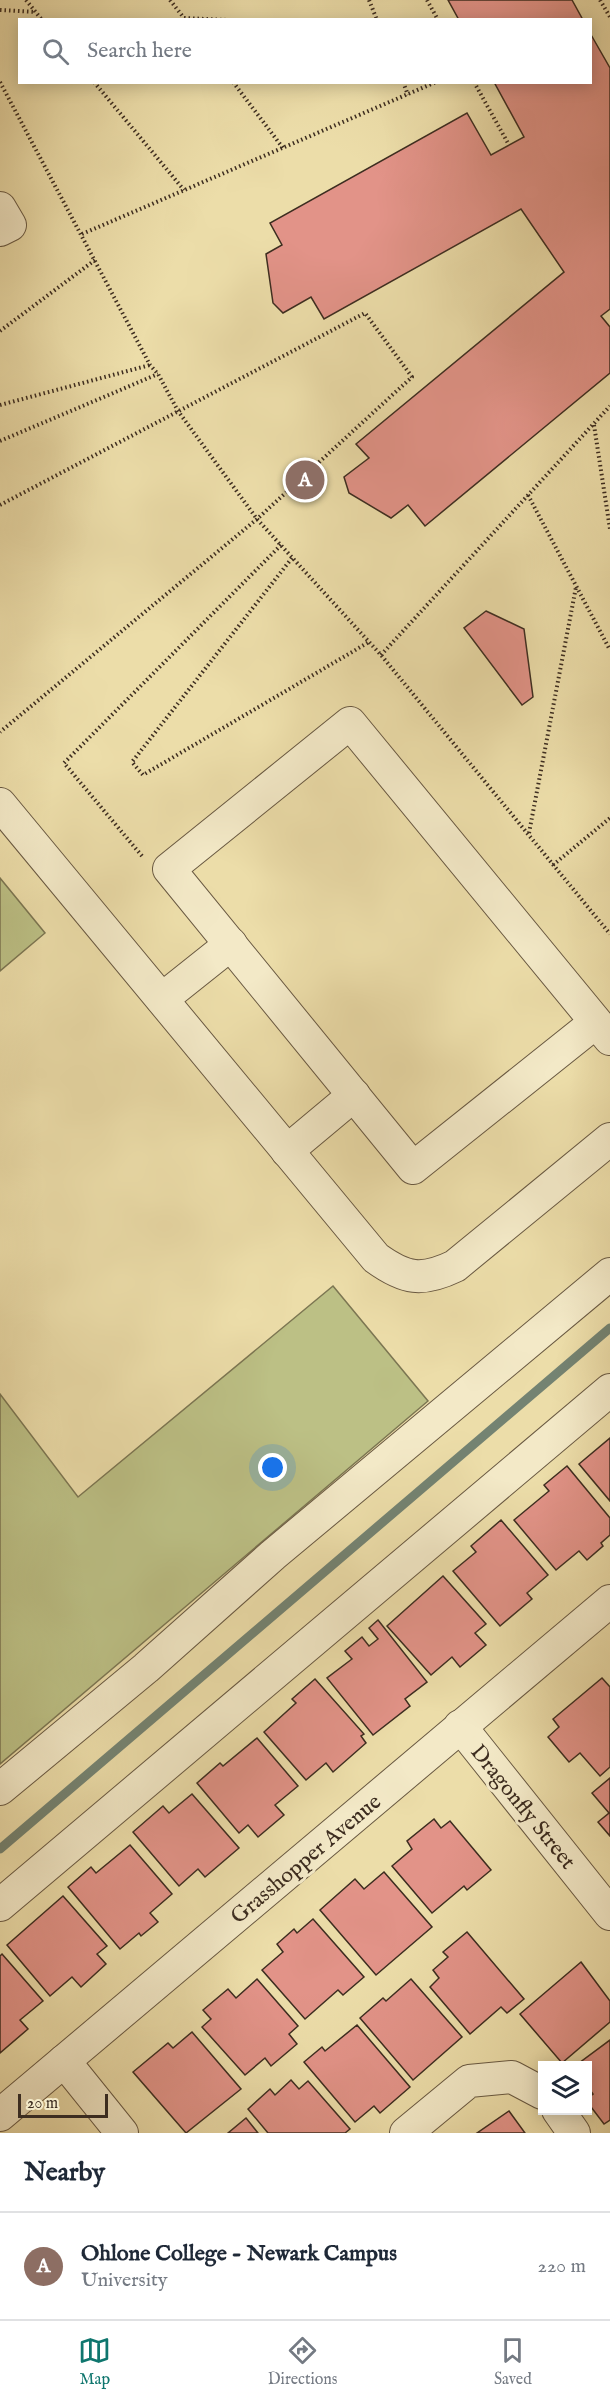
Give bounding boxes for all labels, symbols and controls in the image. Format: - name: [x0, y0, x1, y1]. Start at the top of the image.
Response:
- search box: [18, 18, 592, 84]
- icon: search: [39, 35, 72, 68]
- text: Search here: [87, 37, 192, 65]
- pin: A: [286, 458, 324, 502]
- your location: [258, 1453, 287, 1482]
- street label: Dragonfly Street: [464, 1739, 582, 1876]
- street label: Grasshopper Avenue: [225, 1788, 387, 1931]
- map controls: [538, 2061, 592, 2115]
- button: layers: [538, 2061, 592, 2115]
- scale bar: [18, 2091, 108, 2118]
- text: 20 m: [27, 2094, 58, 2114]
- text: Nearby: [24, 2156, 105, 2189]
- text: Ohlone College - Newark Campus: [81, 2240, 397, 2268]
- text: A: [37, 2254, 50, 2279]
- text: 220 m: [538, 2254, 586, 2279]
- text: University: [81, 2268, 168, 2293]
- tab: Map: [78, 2334, 111, 2390]
- tab: Directions: [268, 2334, 337, 2390]
- tab: Saved: [494, 2334, 532, 2390]

